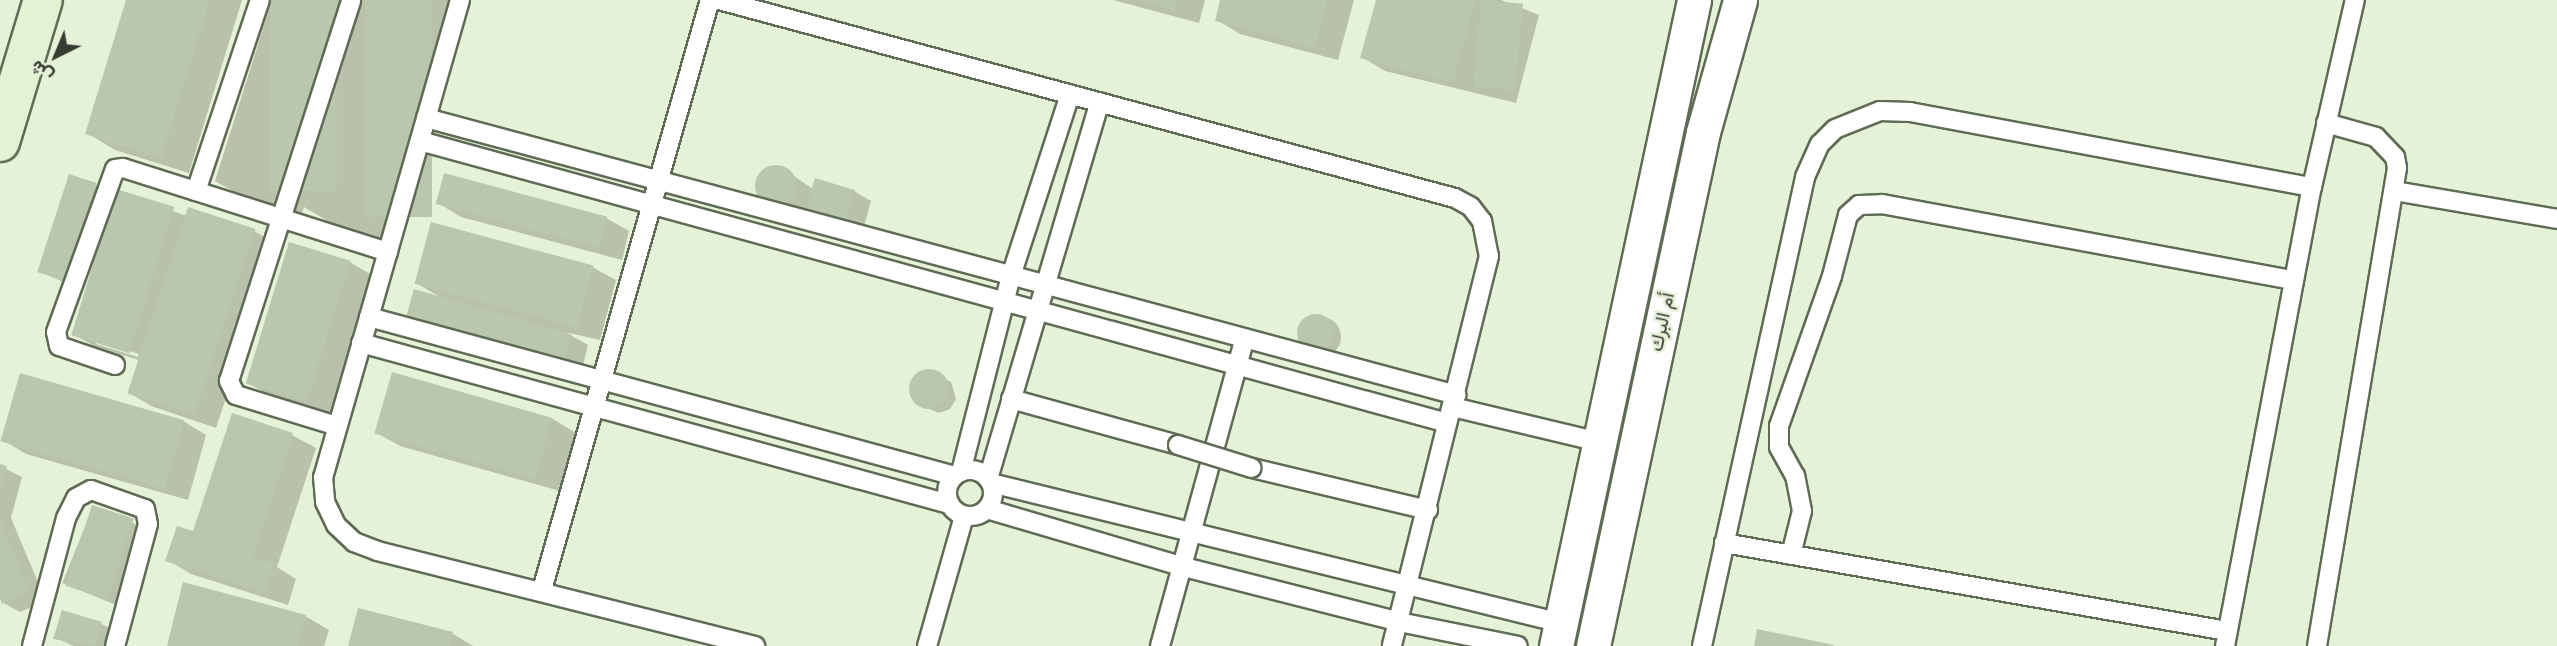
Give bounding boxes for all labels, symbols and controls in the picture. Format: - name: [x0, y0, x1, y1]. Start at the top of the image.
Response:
- north arrow: [21, 21, 91, 91]
- text: ش: [25, 56, 58, 88]
- street label: أم البرك: [1645, 290, 1679, 354]

